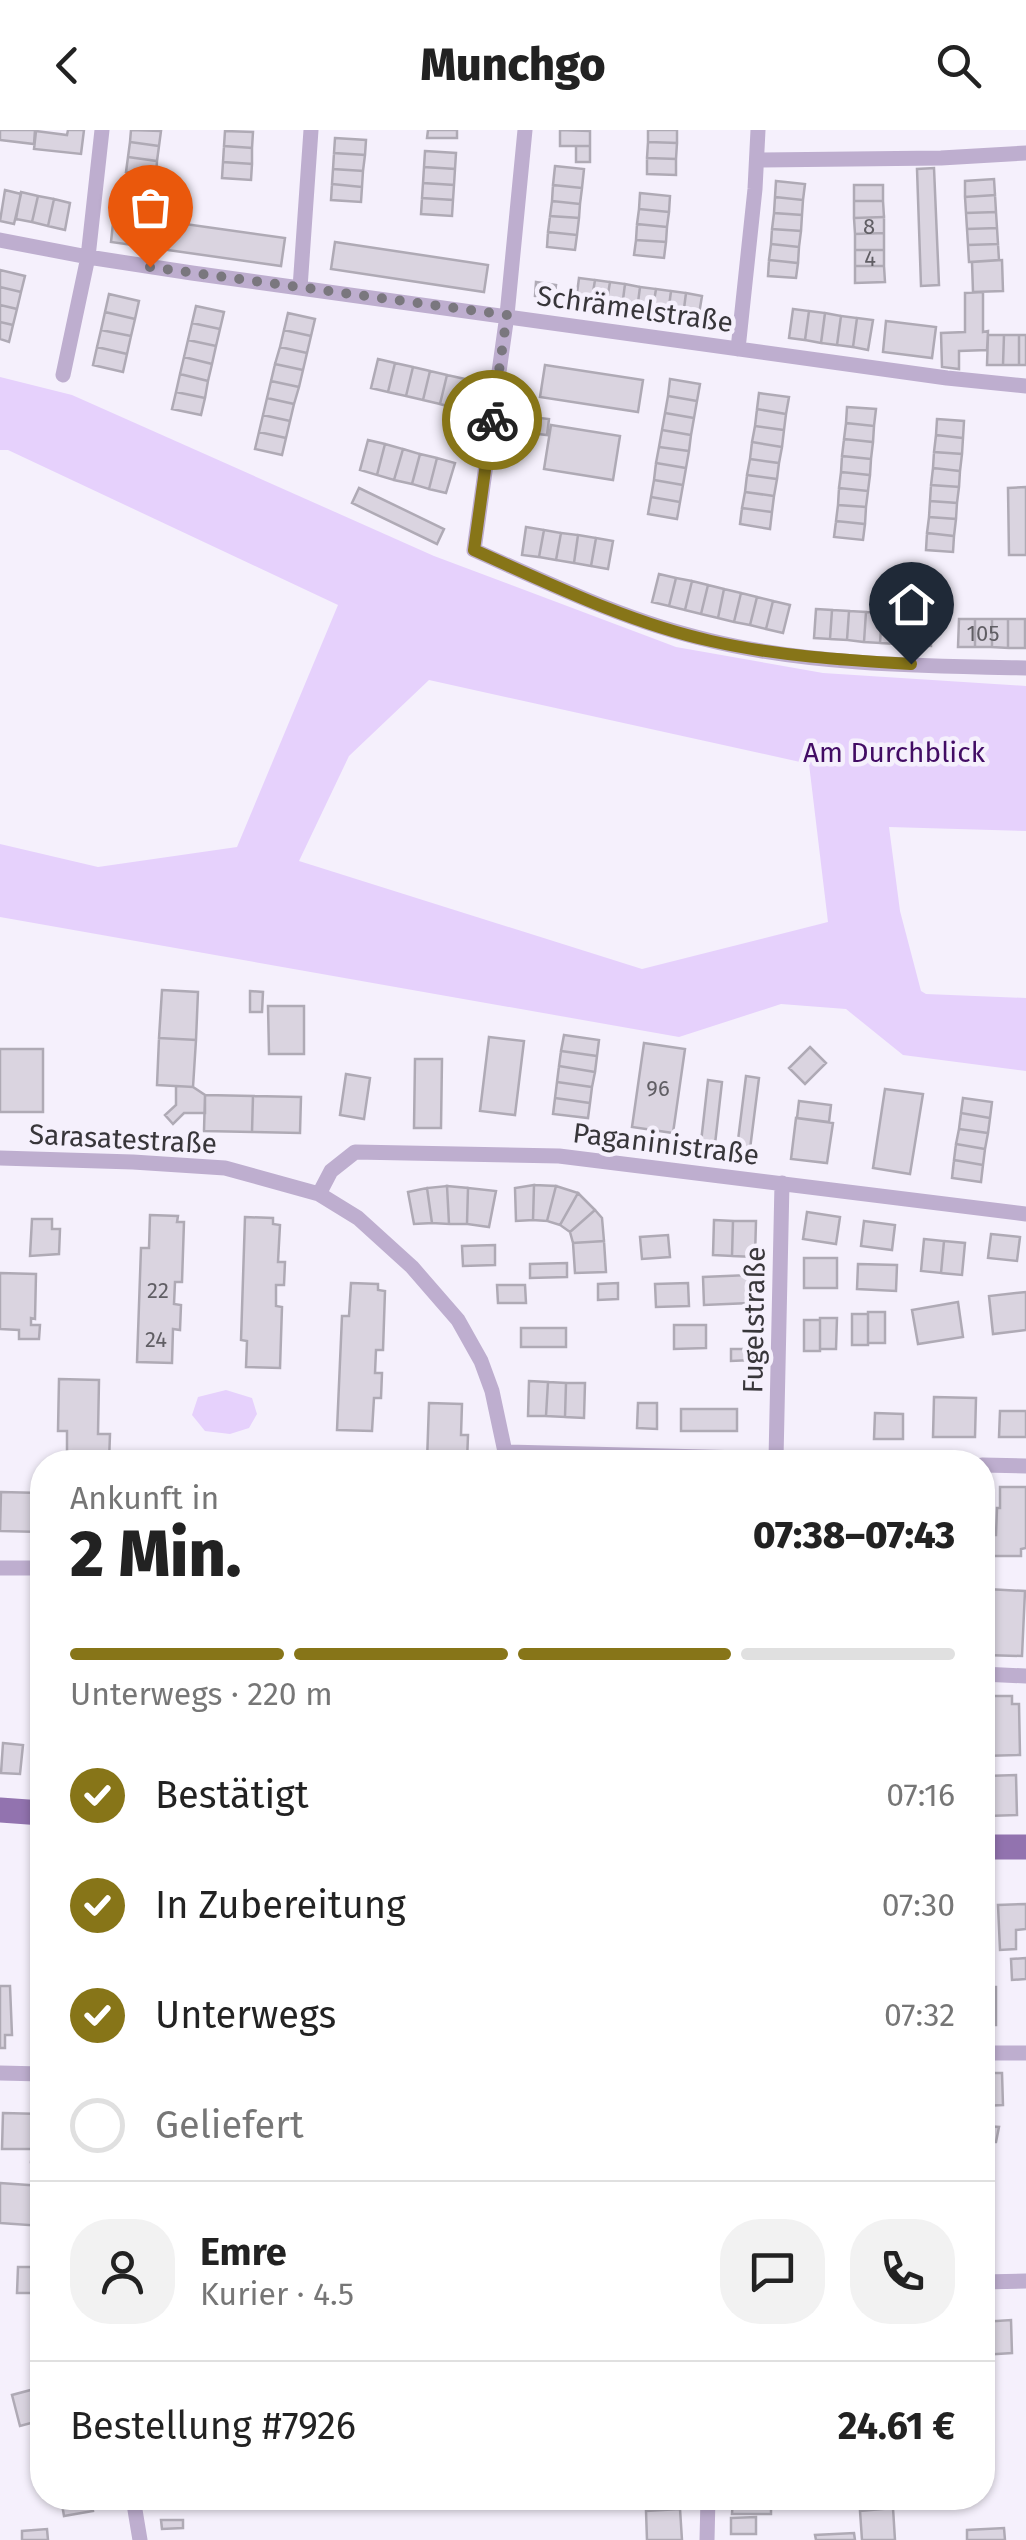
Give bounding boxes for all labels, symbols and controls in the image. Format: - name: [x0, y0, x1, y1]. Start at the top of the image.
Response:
- icon: back: [40, 38, 95, 93]
- text: Munchgo: [421, 38, 605, 92]
- icon: search: [931, 38, 986, 93]
- pin: [108, 165, 193, 268]
- icon: bag: [123, 180, 178, 235]
- house number: 8: [863, 213, 875, 240]
- house number: 4: [864, 245, 876, 272]
- street label: Schrämelstraße: [535, 279, 735, 339]
- courier: [442, 370, 542, 470]
- icon: bike: [465, 393, 520, 448]
- pin: [869, 562, 954, 665]
- icon: home: [884, 577, 939, 632]
- house number: 105: [967, 620, 999, 647]
- park label: Am Durchblick: [803, 736, 986, 769]
- house number: 96: [646, 1075, 670, 1102]
- street label: Paganinistraße: [571, 1116, 761, 1172]
- street label: Sarasatestraße: [28, 1118, 218, 1160]
- street label: Fugelstraße: [736, 1246, 772, 1394]
- house number: 22: [147, 1277, 169, 1304]
- house number: 24: [145, 1326, 167, 1353]
- text: Ankunft in: [70, 1479, 219, 1517]
- text: 07:38–07:43: [753, 1512, 955, 1558]
- text: 2 Min.: [70, 1515, 241, 1593]
- text: Unterwegs · 220 m: [70, 1675, 333, 1713]
- icon: check: [70, 1768, 125, 1823]
- text: Bestätigt: [155, 1772, 309, 1818]
- text: 07:16: [886, 1776, 955, 1814]
- icon: check: [70, 1878, 125, 1933]
- text: In Zubereitung: [155, 1882, 406, 1928]
- text: 07:30: [882, 1886, 955, 1924]
- icon: check: [70, 1988, 125, 2043]
- text: Unterwegs: [155, 1992, 336, 2038]
- text: 07:32: [884, 1996, 955, 2034]
- text: Geliefert: [155, 2102, 304, 2148]
- button: person: [70, 2219, 175, 2324]
- button: chat: [720, 2219, 825, 2324]
- button: phone: [850, 2219, 955, 2324]
- text: Emre: [200, 2229, 287, 2275]
- text: Kurier · 4.5: [200, 2275, 354, 2313]
- text: Bestellung #7926: [70, 2403, 356, 2449]
- text: 24.61 €: [838, 2403, 955, 2449]

